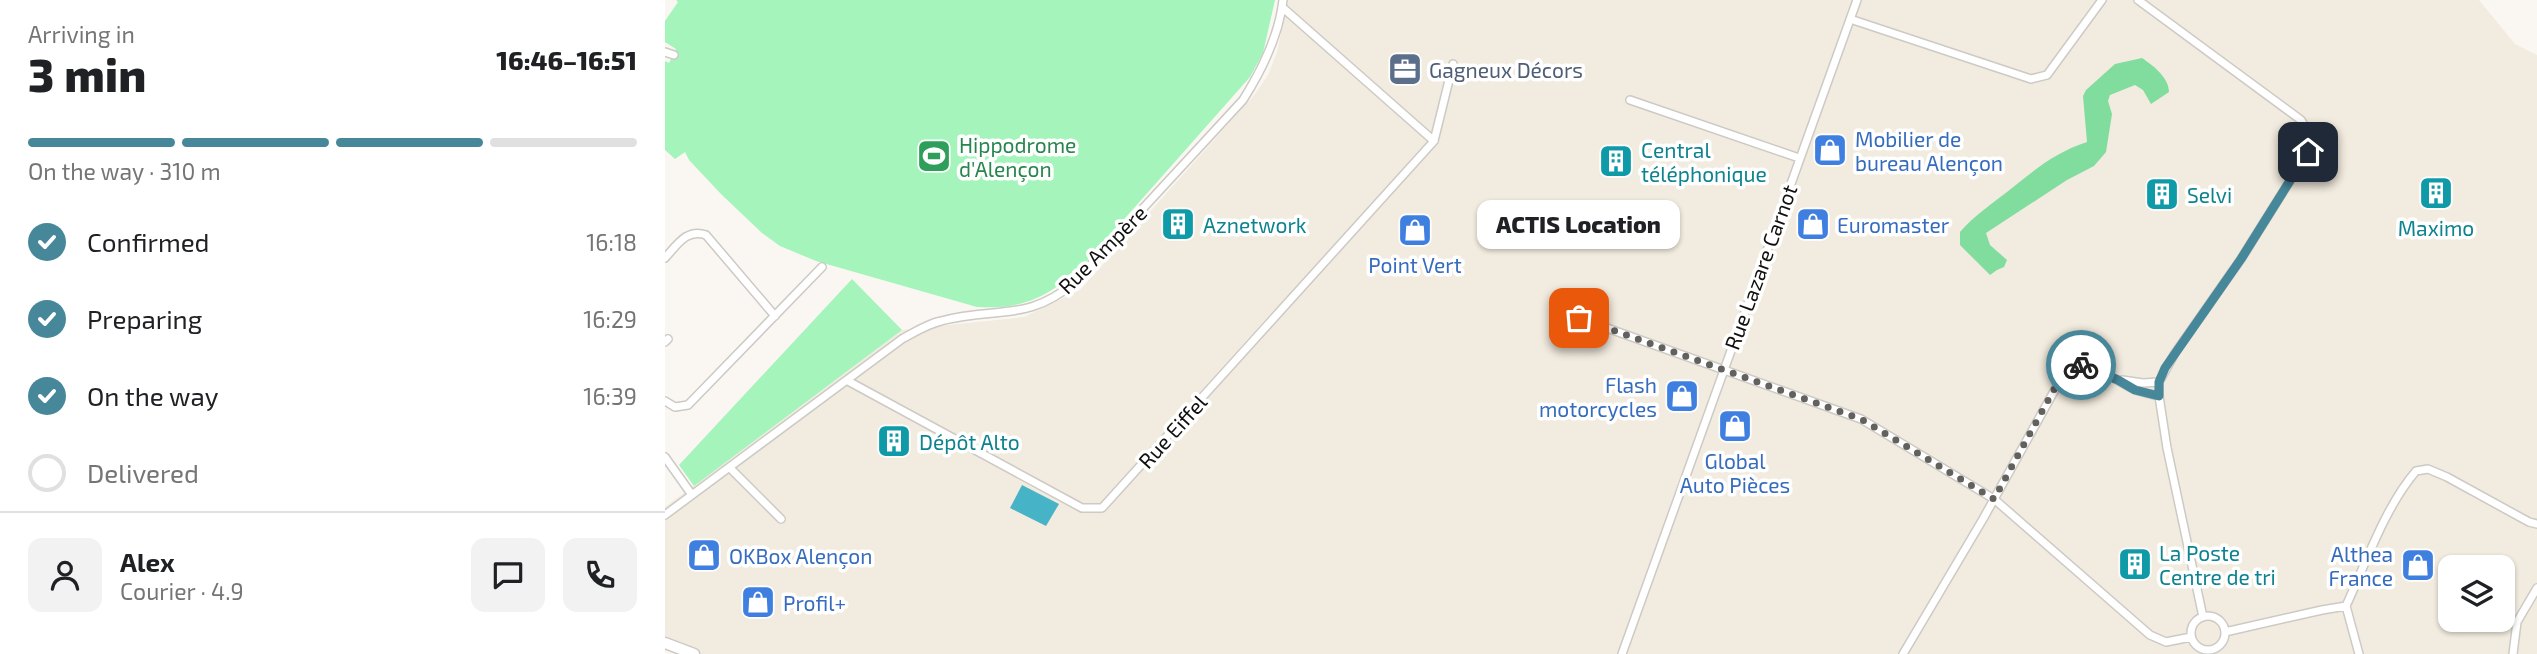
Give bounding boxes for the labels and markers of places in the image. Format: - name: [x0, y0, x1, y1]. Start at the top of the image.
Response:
- office icon: Gagneux Décors: [1386, 50, 1424, 88]
- place label: Gagneux Décors: [1429, 57, 1583, 82]
- pin: [2278, 122, 2338, 182]
- place label: Mobilier de bureau Alençon: [1855, 126, 2003, 177]
- shop icon: Mobilier de bureau Alençon: [1811, 131, 1849, 169]
- place label: Hippodrome d'Alençon: [959, 132, 1076, 183]
- sports icon: Hippodrome d'Alençon: [915, 137, 953, 175]
- place label: Central téléphonique: [1641, 137, 1767, 186]
- building icon: Central téléphonique: [1597, 142, 1635, 180]
- building icon: Maximo: [2417, 174, 2455, 212]
- building icon: Selvi: [2143, 175, 2181, 213]
- place label: Selvi: [2187, 182, 2232, 207]
- callout: ACTIS Location: [1478, 199, 1681, 248]
- building icon: Aznetwork: [1159, 205, 1197, 243]
- shop icon: Euromaster: [1794, 205, 1832, 243]
- shop icon: Point Vert: [1396, 211, 1434, 249]
- place label: Aznetwork: [1203, 212, 1307, 237]
- place label: Euromaster: [1837, 212, 1950, 237]
- place label: Maximo: [2398, 215, 2474, 240]
- place label: Point Vert: [1368, 252, 1462, 277]
- pin: [1549, 288, 1609, 348]
- place label: Flash motorcycles: [1539, 372, 1657, 421]
- shop icon: Flash motorcycles: [1663, 377, 1701, 415]
- shop icon: Global Auto Pièces: [1716, 407, 1754, 445]
- building icon: Dépôt Alto: [875, 422, 913, 460]
- place label: Dépôt Alto: [919, 429, 1020, 454]
- place label: Global Auto Pièces: [1680, 448, 1790, 497]
- shop icon: OKBox Alençon: [685, 536, 723, 574]
- place label: La Poste Centre de tri: [2159, 540, 2276, 589]
- place label: Althea France: [2329, 541, 2393, 590]
- place label: OKBox Alençon: [729, 543, 872, 570]
- building icon: La Poste Centre de tri: [2116, 545, 2154, 583]
- shop icon: Althea France: [2399, 546, 2437, 584]
- shop icon: Profil+: [739, 583, 777, 621]
- place label: Profil+: [783, 590, 846, 615]

